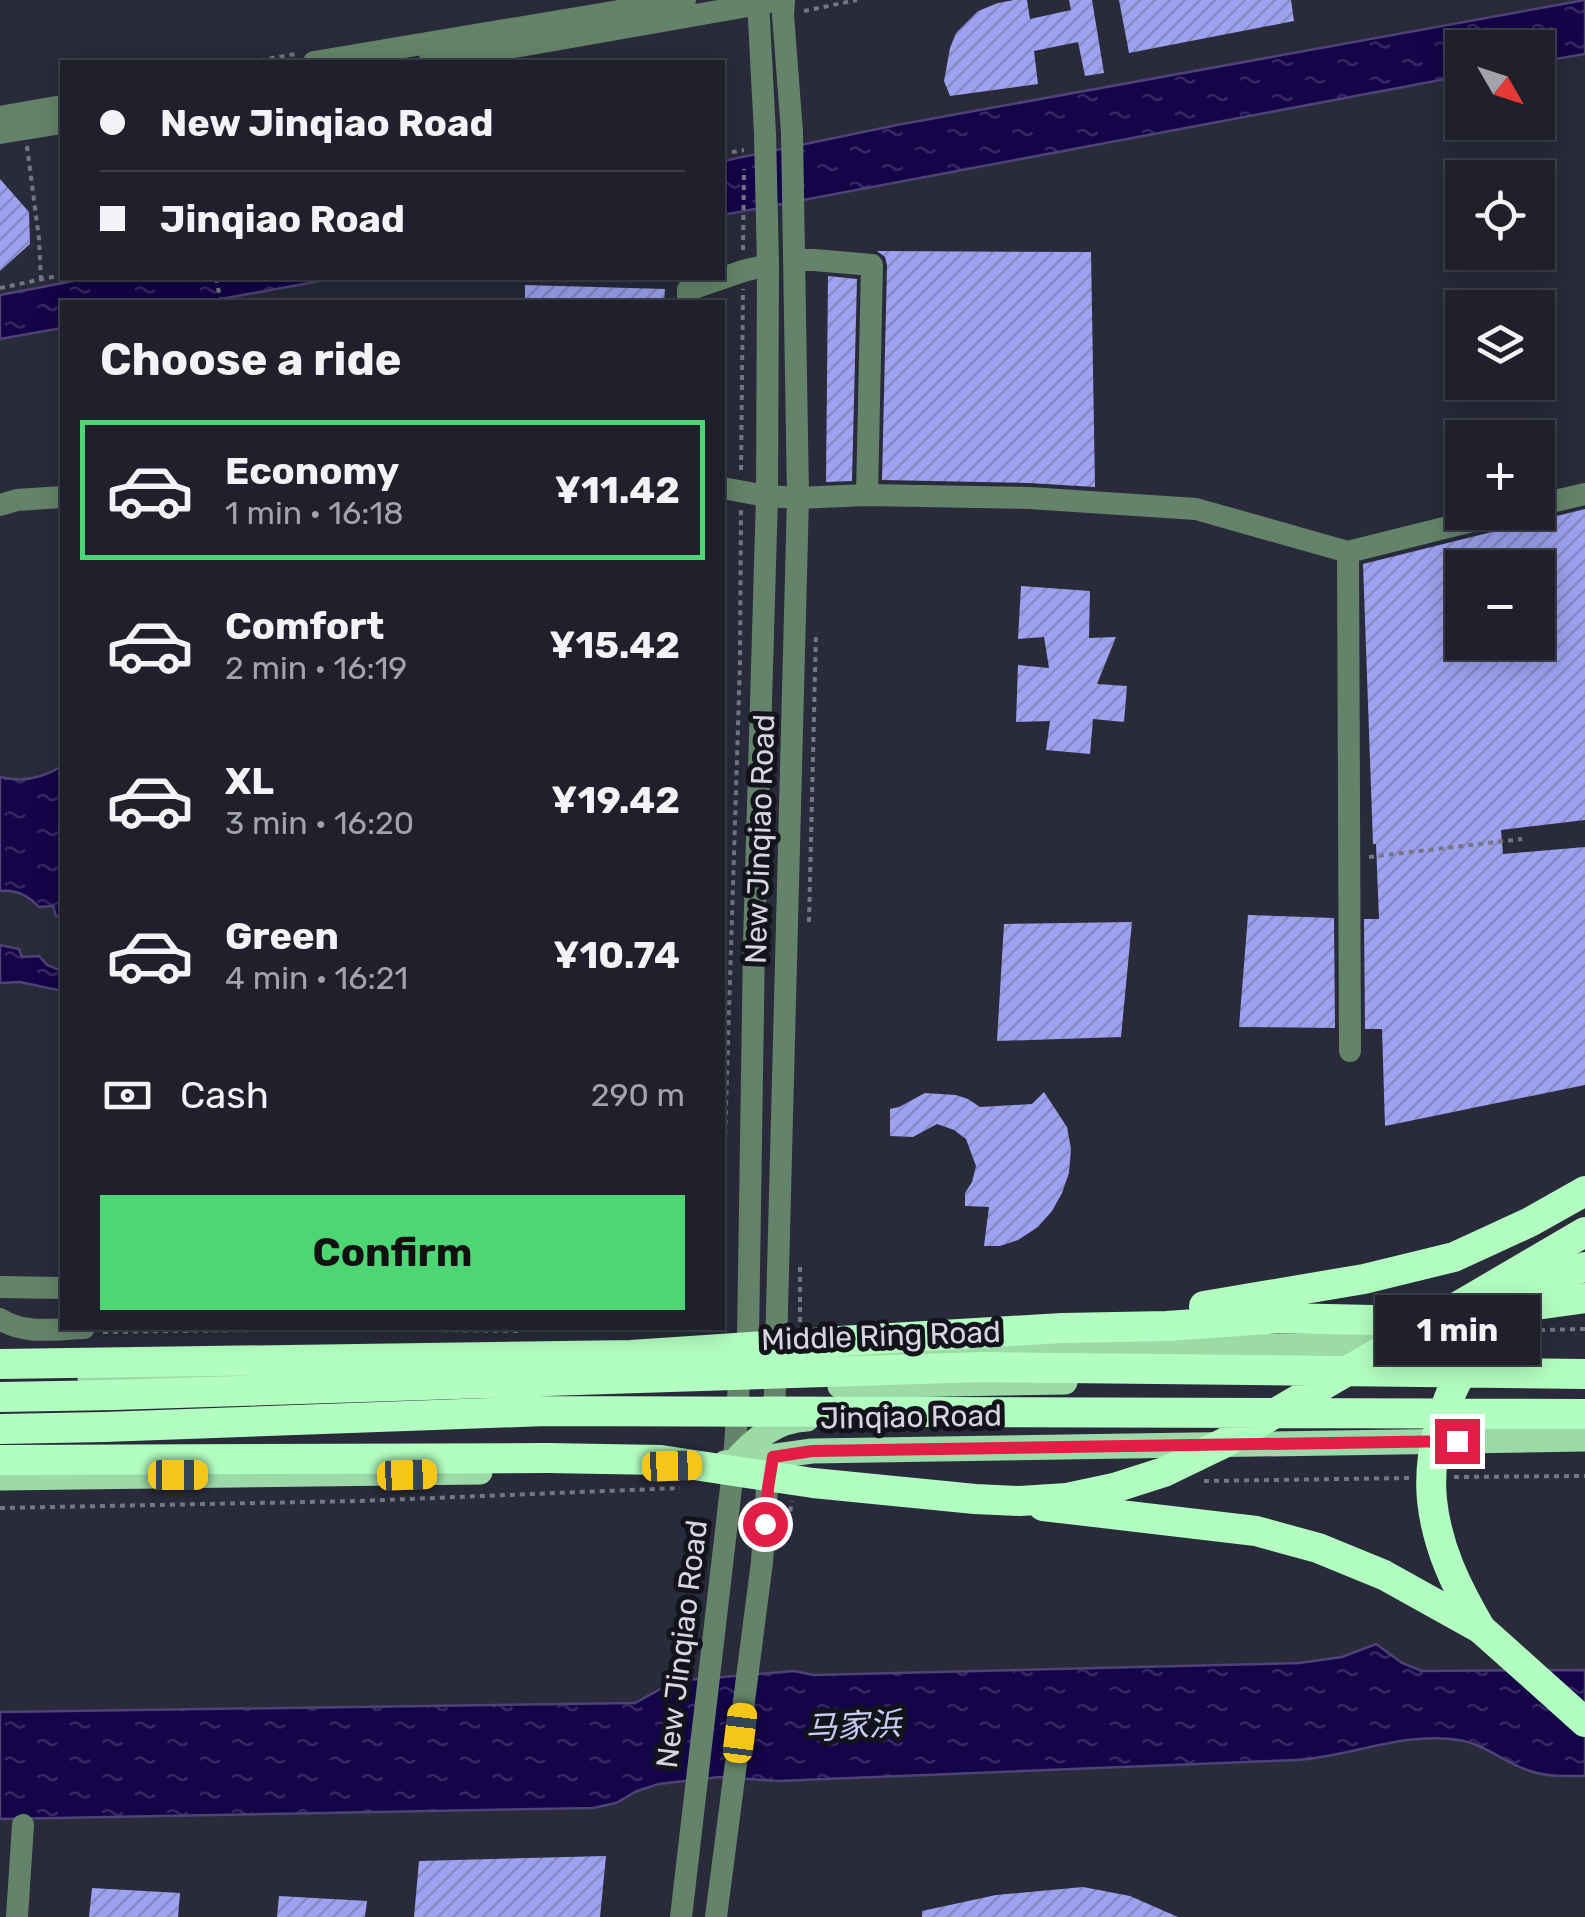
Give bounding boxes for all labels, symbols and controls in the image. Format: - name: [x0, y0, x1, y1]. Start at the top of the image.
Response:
- north arrow: [1445, 30, 1555, 140]
- map controls: [1445, 30, 1555, 660]
- text: New Jinqiao Road: [160, 100, 493, 146]
- button: locate: [1445, 160, 1555, 270]
- text: Jinqiao Road: [160, 196, 405, 242]
- button: layers: [1445, 290, 1555, 400]
- text: Choose a ride: [100, 333, 402, 386]
- button: +: [1445, 420, 1555, 530]
- icon: car: [105, 445, 195, 535]
- text: Economy: [225, 448, 399, 494]
- text: ¥11.42: [555, 467, 680, 513]
- text: 1 min · 16:18: [225, 494, 404, 532]
- button: −: [1445, 550, 1555, 660]
- icon: car: [105, 600, 195, 690]
- text: Comfort: [225, 603, 384, 649]
- text: ¥15.42: [549, 622, 680, 668]
- text: 2 min · 16:19: [225, 649, 407, 687]
- street label: New Jinqiao Road: [738, 714, 782, 964]
- icon: car: [105, 755, 195, 845]
- text: XL: [225, 758, 274, 804]
- text: ¥19.42: [551, 777, 680, 823]
- text: 3 min · 16:20: [225, 804, 414, 842]
- icon: car: [105, 910, 195, 1000]
- text: Green: [225, 913, 339, 959]
- text: ¥10.74: [553, 932, 680, 978]
- text: 4 min · 16:21: [225, 959, 408, 997]
- icon: cash: [100, 1068, 155, 1123]
- text: Cash: [180, 1072, 269, 1118]
- text: 290 m: [591, 1076, 685, 1114]
- button: Confirm: [100, 1195, 685, 1310]
- callout: 1 min: [1374, 1296, 1540, 1366]
- text: 1 min: [1417, 1311, 1498, 1349]
- street label: Middle Ring Road: [761, 1314, 1001, 1358]
- street label: Jinqiao Road: [820, 1397, 1002, 1437]
- route end: [1435, 1419, 1480, 1464]
- car: [641, 1450, 703, 1482]
- car: [376, 1459, 438, 1491]
- car: [148, 1460, 208, 1490]
- route start: [743, 1502, 788, 1547]
- street label: New Jinqiao Road: [649, 1518, 715, 1770]
- car: [721, 1701, 759, 1765]
- water label: 马家浜: [804, 1704, 905, 1747]

